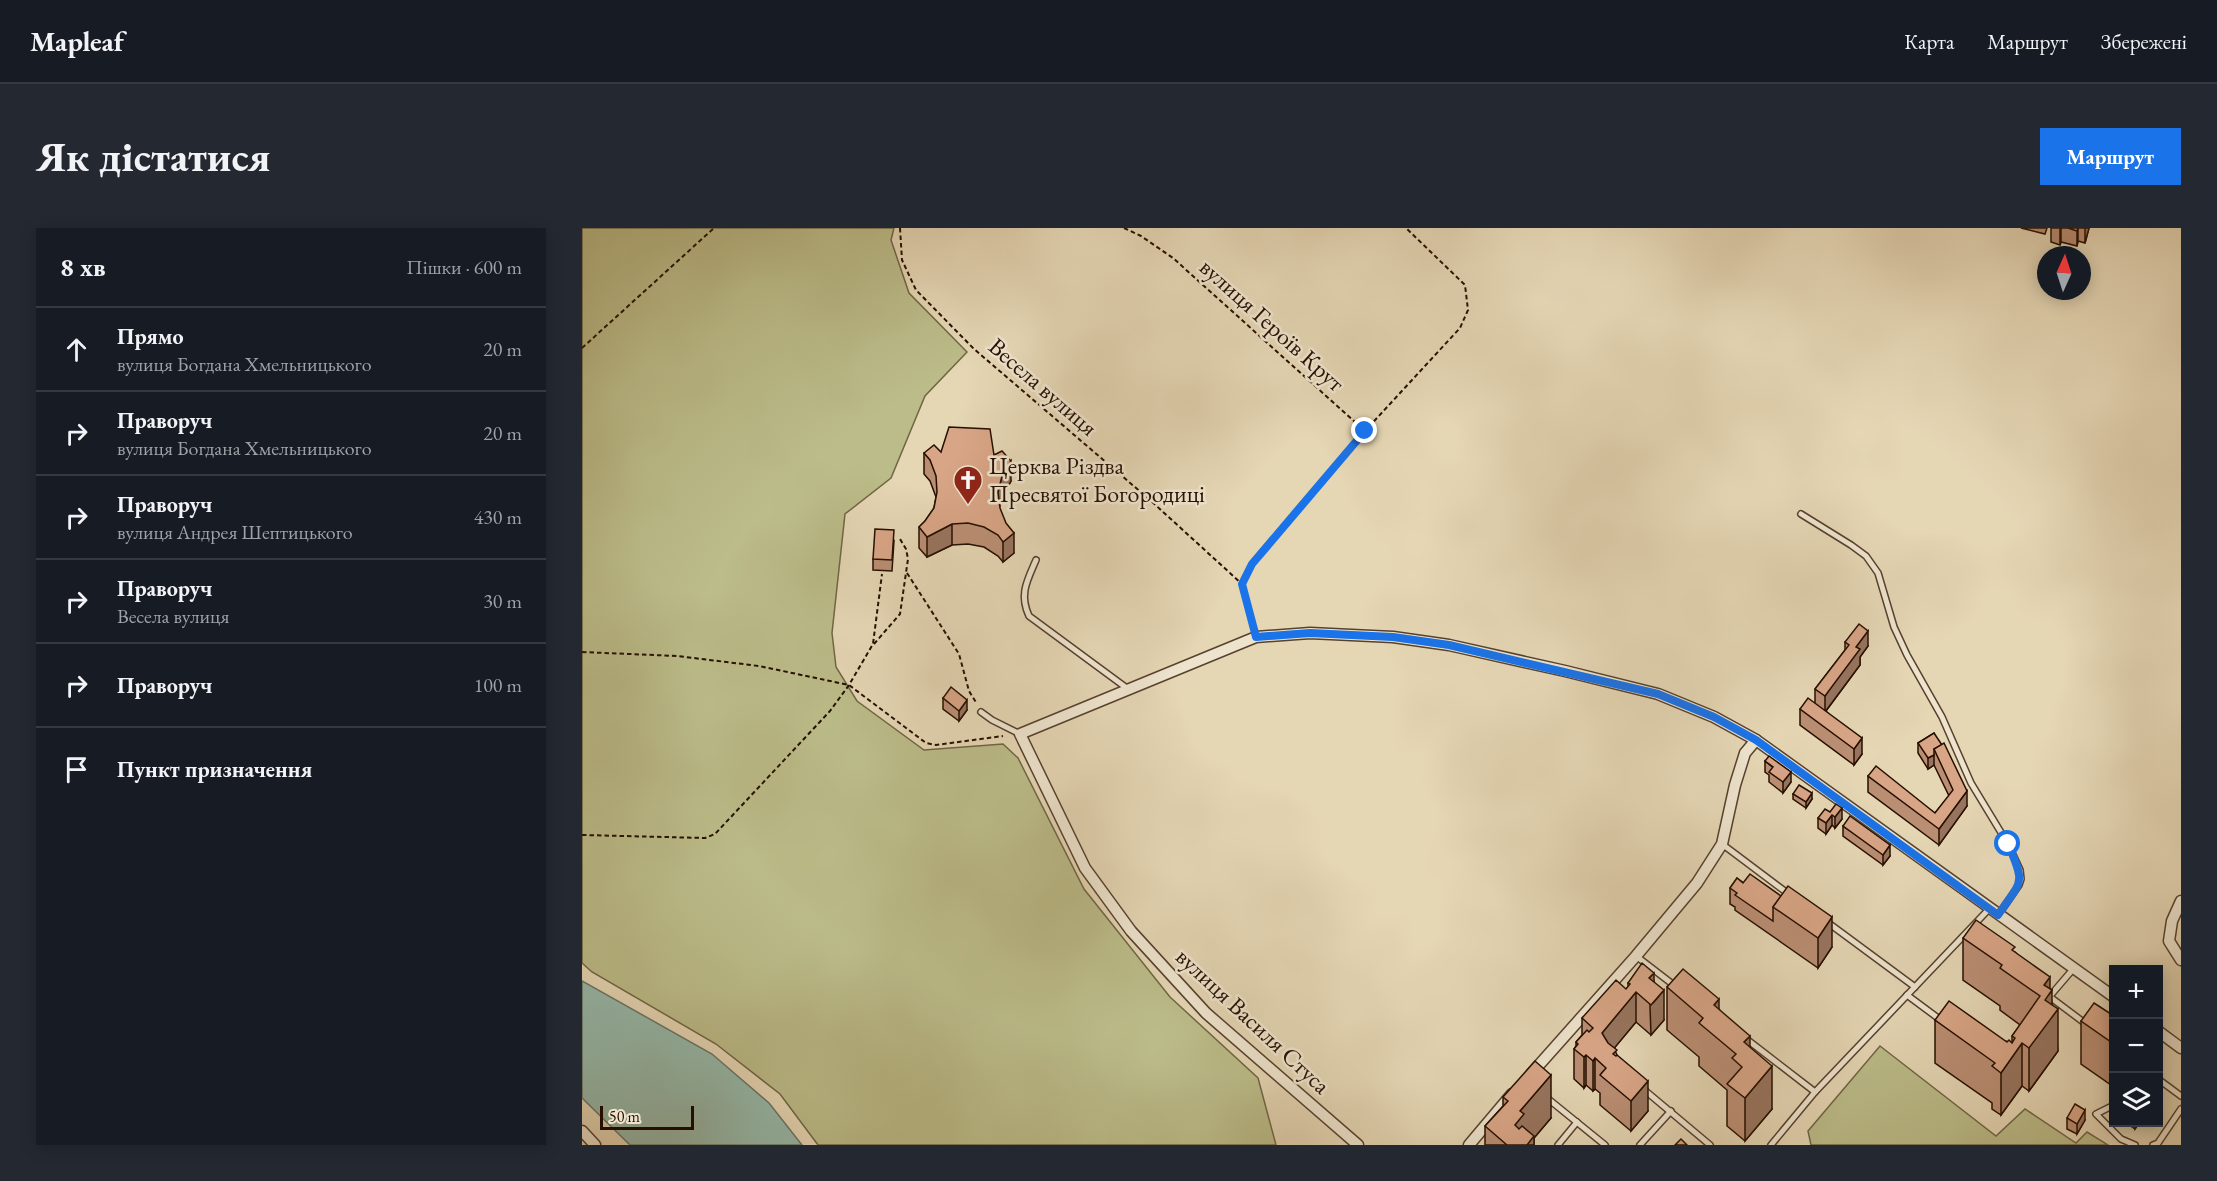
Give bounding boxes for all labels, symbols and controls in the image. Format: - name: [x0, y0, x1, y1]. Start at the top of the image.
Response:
- text: Mapleaf: [30, 23, 124, 59]
- text: Карта: [1904, 28, 1954, 55]
- text: Маршрут: [1987, 28, 2068, 55]
- text: Збережені: [2101, 28, 2187, 55]
- button: Маршрут: [2040, 128, 2181, 185]
- text: Як дістатися: [36, 129, 270, 184]
- north arrow: [2037, 246, 2091, 300]
- text: 8 хв: [60, 250, 106, 284]
- street label: вулиця Героїв Крут: [1193, 251, 1351, 398]
- text: Пішки · 600 m: [406, 254, 522, 280]
- text: Прямо: [117, 322, 184, 351]
- street label: Весела вулиця: [982, 331, 1105, 443]
- icon: ahead: [60, 333, 93, 366]
- text: 20 m: [483, 336, 522, 362]
- text: вулиця Богдана Хмельницького: [117, 351, 372, 377]
- text: Праворуч: [117, 406, 213, 435]
- icon: right: [60, 417, 93, 450]
- route end: [1351, 417, 1377, 443]
- text: 20 m: [483, 420, 522, 446]
- text: вулиця Богдана Хмельницького: [117, 435, 372, 461]
- place label: Церква Різдва Пресвятої Богородиці: [989, 450, 1205, 509]
- church icon: Церква Різдва Пресвятої Богородиці: [952, 464, 984, 506]
- text: Праворуч: [117, 490, 213, 519]
- icon: right: [60, 501, 93, 534]
- text: 430 m: [474, 504, 522, 530]
- text: вулиця Андрея Шептицького: [117, 519, 353, 545]
- text: Праворуч: [117, 574, 213, 603]
- icon: right: [60, 585, 93, 618]
- text: 30 m: [483, 588, 522, 614]
- text: Весела вулиця: [117, 603, 229, 629]
- icon: right: [60, 669, 93, 702]
- text: Праворуч: [117, 671, 213, 700]
- text: 100 m: [474, 672, 522, 698]
- icon: arrive: [60, 753, 93, 786]
- text: Пункт призначення: [117, 755, 312, 784]
- route start: [1994, 830, 2020, 856]
- street label: вулиця Василя Стуса: [1169, 941, 1338, 1101]
- map controls: [2109, 965, 2163, 1127]
- button: +: [2109, 965, 2163, 1019]
- button: −: [2109, 1019, 2163, 1073]
- button: layers: [2109, 1073, 2163, 1127]
- scale bar: [600, 1103, 694, 1130]
- text: 50 m: [609, 1106, 640, 1127]

